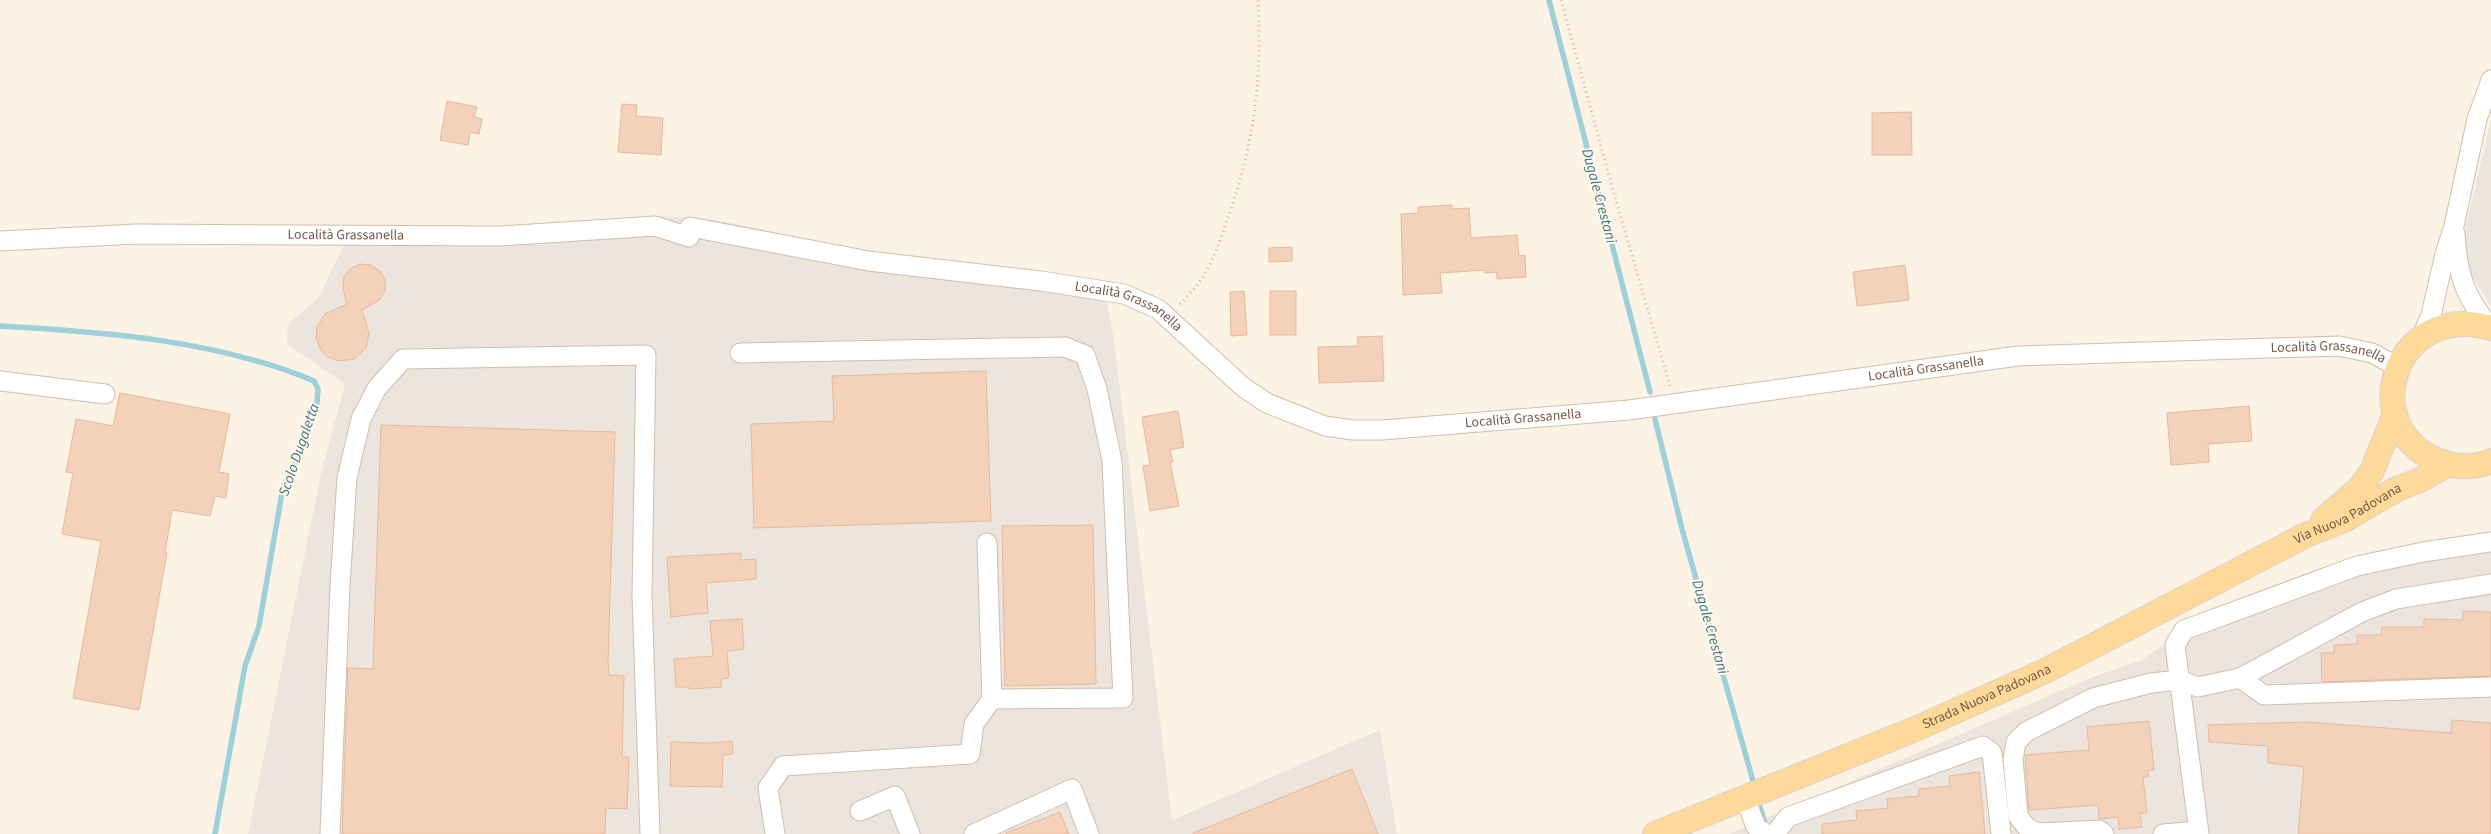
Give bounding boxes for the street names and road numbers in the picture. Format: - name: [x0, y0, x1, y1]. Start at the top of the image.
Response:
- street label: Località Grassanella: [287, 225, 404, 245]
- street label: Località Grassanella: [1073, 276, 1187, 337]
- street label: Località Grassanella: [2270, 336, 2390, 369]
- street label: Località Grassanella: [1867, 351, 1985, 387]
- street label: Località Grassanella: [1464, 404, 1582, 433]
- street label: Via Nuova Padovana: [2290, 478, 2404, 550]
- street label: Strada Nuova Padovana: [1919, 659, 2055, 735]

